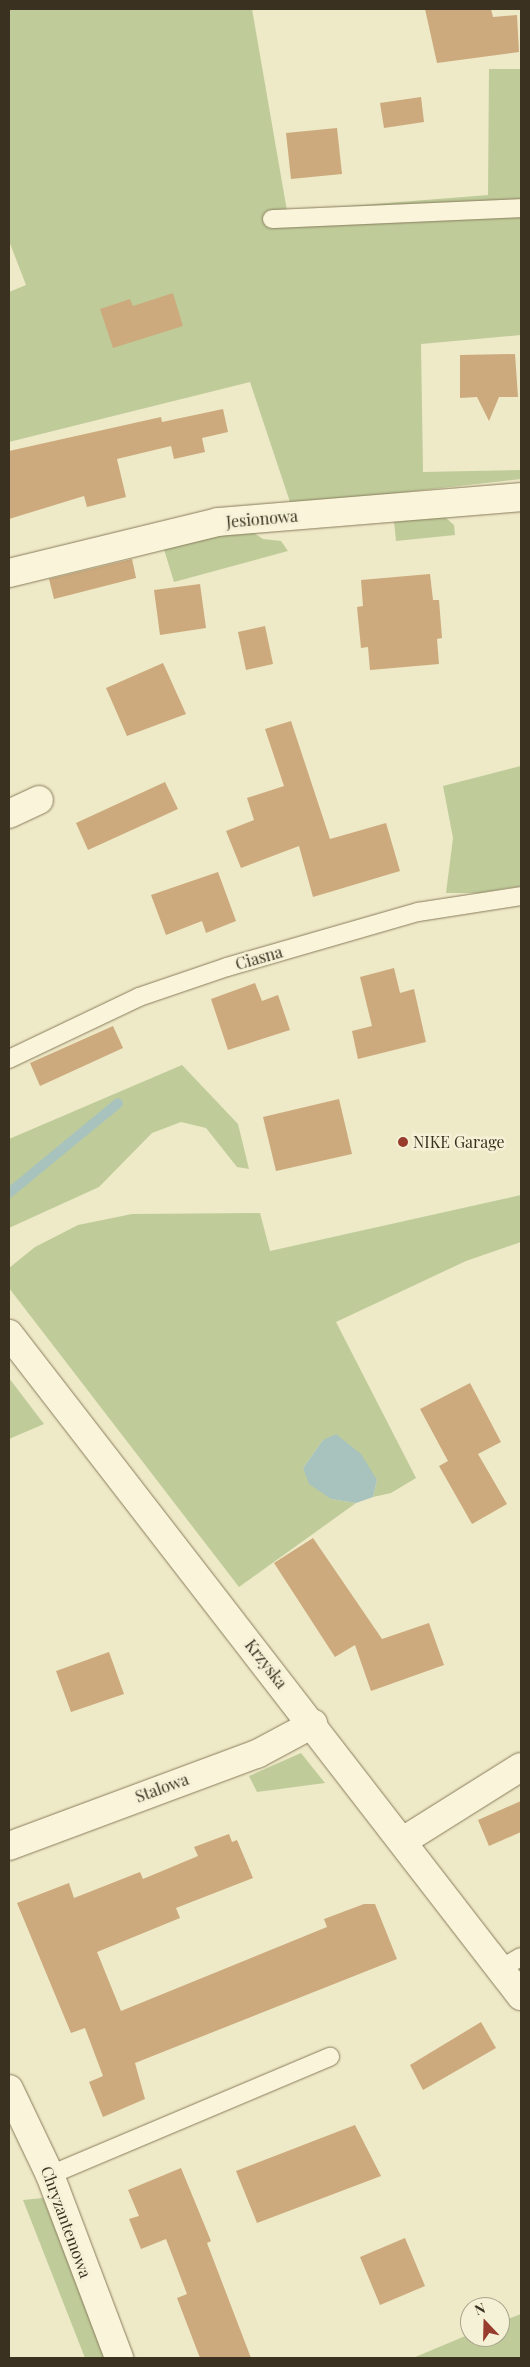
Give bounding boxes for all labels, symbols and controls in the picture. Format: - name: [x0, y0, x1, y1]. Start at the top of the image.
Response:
- street label: Jesionowa: [225, 506, 299, 532]
- street label: Ciasna: [233, 942, 285, 974]
- place label: NIKE Garage: [413, 1132, 505, 1152]
- marker: NIKE Garage: [397, 1136, 409, 1148]
- street label: Krzyska: [241, 1636, 291, 1692]
- street label: Stalowa: [133, 1769, 191, 1807]
- street label: Chryzantemowa: [37, 2163, 95, 2281]
- north arrow: [460, 2297, 510, 2347]
- text: N: [472, 2298, 488, 2319]

